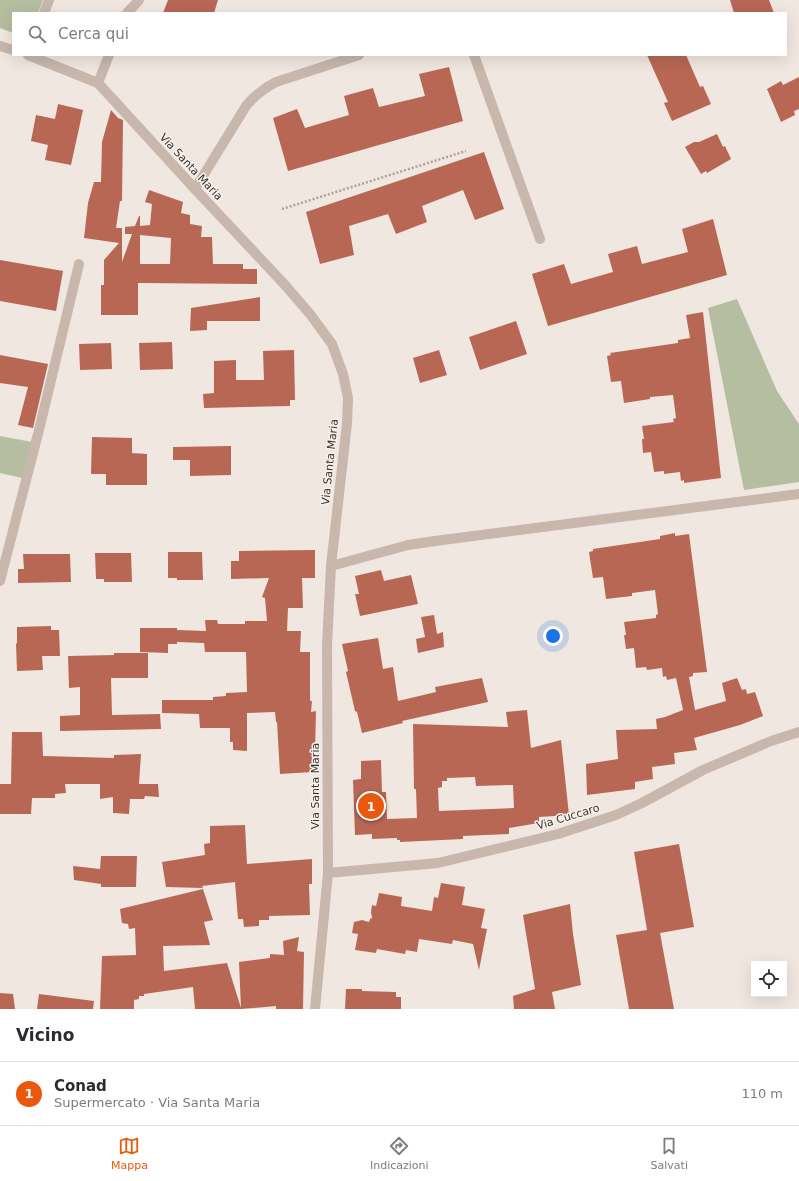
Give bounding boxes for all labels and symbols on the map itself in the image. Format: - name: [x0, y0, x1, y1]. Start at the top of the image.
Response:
- street label: Via Santa Maria: [157, 131, 225, 203]
- street label: Via Santa Maria: [319, 418, 341, 506]
- your location: [543, 626, 563, 646]
- street label: Via Santa Maria: [309, 743, 322, 829]
- pin: 1: [358, 791, 384, 821]
- street label: Via Cuccaro: [535, 801, 601, 833]

